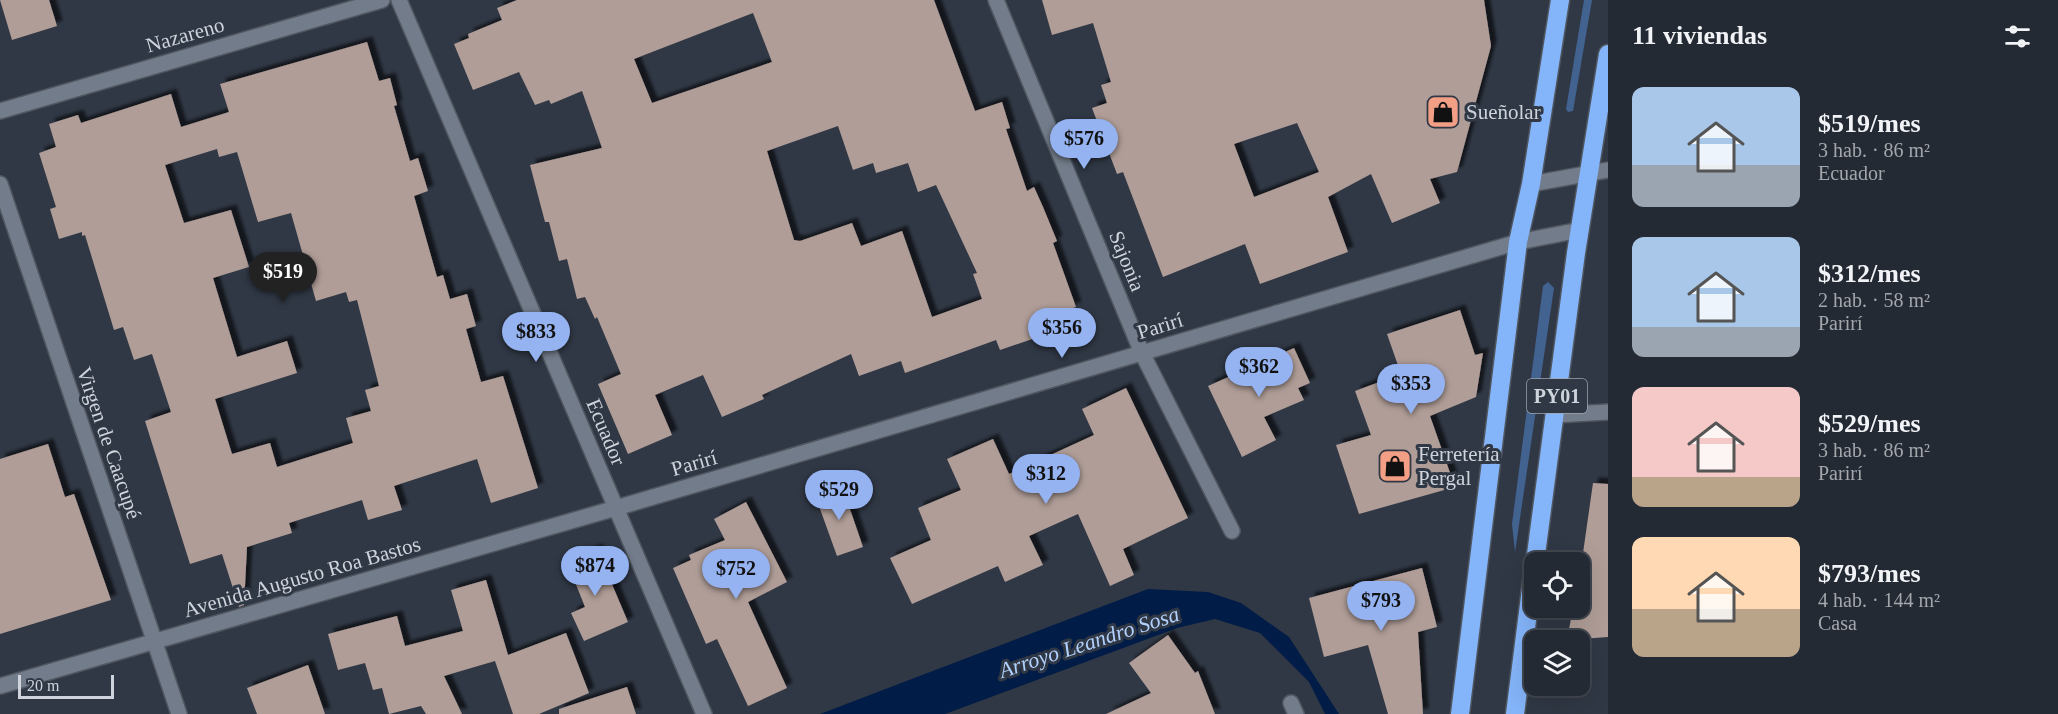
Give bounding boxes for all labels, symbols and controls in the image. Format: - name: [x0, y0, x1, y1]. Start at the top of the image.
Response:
- street label: Nazareno: [143, 12, 227, 58]
- icon: filters: [2001, 20, 2034, 53]
- text: 11 viviendas: [1632, 21, 1767, 50]
- shop icon: Sueñolar: [1425, 94, 1461, 130]
- place label: Sueñolar: [1466, 100, 1541, 124]
- text: $519/mes: [1818, 109, 1921, 138]
- icon: home: [1680, 111, 1752, 183]
- pin: $576: [1048, 119, 1120, 170]
- text: $576: [1064, 127, 1104, 149]
- text: 3 hab. · 86 m²: [1818, 139, 1930, 161]
- text: Ecuador: [1818, 162, 1885, 184]
- street label: Sajonia: [1104, 227, 1150, 295]
- pin: $519: [247, 252, 319, 303]
- text: $312/mes: [1818, 259, 1921, 288]
- text: $519: [263, 260, 303, 282]
- icon: home: [1680, 261, 1752, 333]
- text: 2 hab. · 58 m²: [1818, 289, 1930, 311]
- pin: $356: [1026, 308, 1098, 359]
- street label: Parirí: [1134, 308, 1186, 344]
- pin: $833: [500, 312, 572, 363]
- text: Parirí: [1818, 312, 1862, 334]
- text: $356: [1042, 316, 1082, 338]
- text: $833: [516, 320, 556, 342]
- pin: $362: [1223, 347, 1295, 398]
- text: $362: [1239, 355, 1279, 377]
- street label: Virgen de Caacupé: [72, 364, 146, 522]
- pin: $353: [1375, 364, 1447, 415]
- text: $353: [1391, 372, 1431, 394]
- road number: PY01: [1527, 379, 1587, 413]
- street label: Ecuador: [581, 395, 631, 469]
- text: $529/mes: [1818, 409, 1921, 438]
- icon: home: [1680, 411, 1752, 483]
- text: 3 hab. · 86 m²: [1818, 439, 1930, 461]
- place label: Ferretería Pergal: [1418, 442, 1500, 490]
- street label: Parirí: [668, 445, 720, 481]
- shop icon: Ferretería Pergal: [1377, 448, 1413, 484]
- pin: $312: [1010, 454, 1082, 505]
- text: $312: [1026, 462, 1066, 484]
- text: Parirí: [1818, 462, 1862, 484]
- pin: $529: [803, 470, 875, 521]
- text: $529: [819, 478, 859, 500]
- street label: Avenida Augusto Roa Bastos: [181, 532, 423, 622]
- pin: $874: [559, 546, 631, 597]
- pin: $752: [700, 549, 772, 600]
- map controls: [1524, 552, 1590, 696]
- button: locate: [1524, 552, 1590, 618]
- text: $874: [575, 554, 615, 576]
- text: $752: [716, 557, 756, 579]
- text: $793/mes: [1818, 559, 1921, 588]
- icon: home: [1680, 561, 1752, 633]
- pin: $793: [1345, 581, 1417, 632]
- text: $793: [1361, 589, 1401, 611]
- text: 4 hab. · 144 m²: [1818, 589, 1940, 611]
- water label: Arroyo Leandro Sosa: [994, 601, 1182, 684]
- text: Casa: [1818, 612, 1857, 634]
- button: layers: [1524, 630, 1590, 696]
- scale bar: [18, 672, 114, 700]
- text: 20 m: [27, 677, 59, 694]

